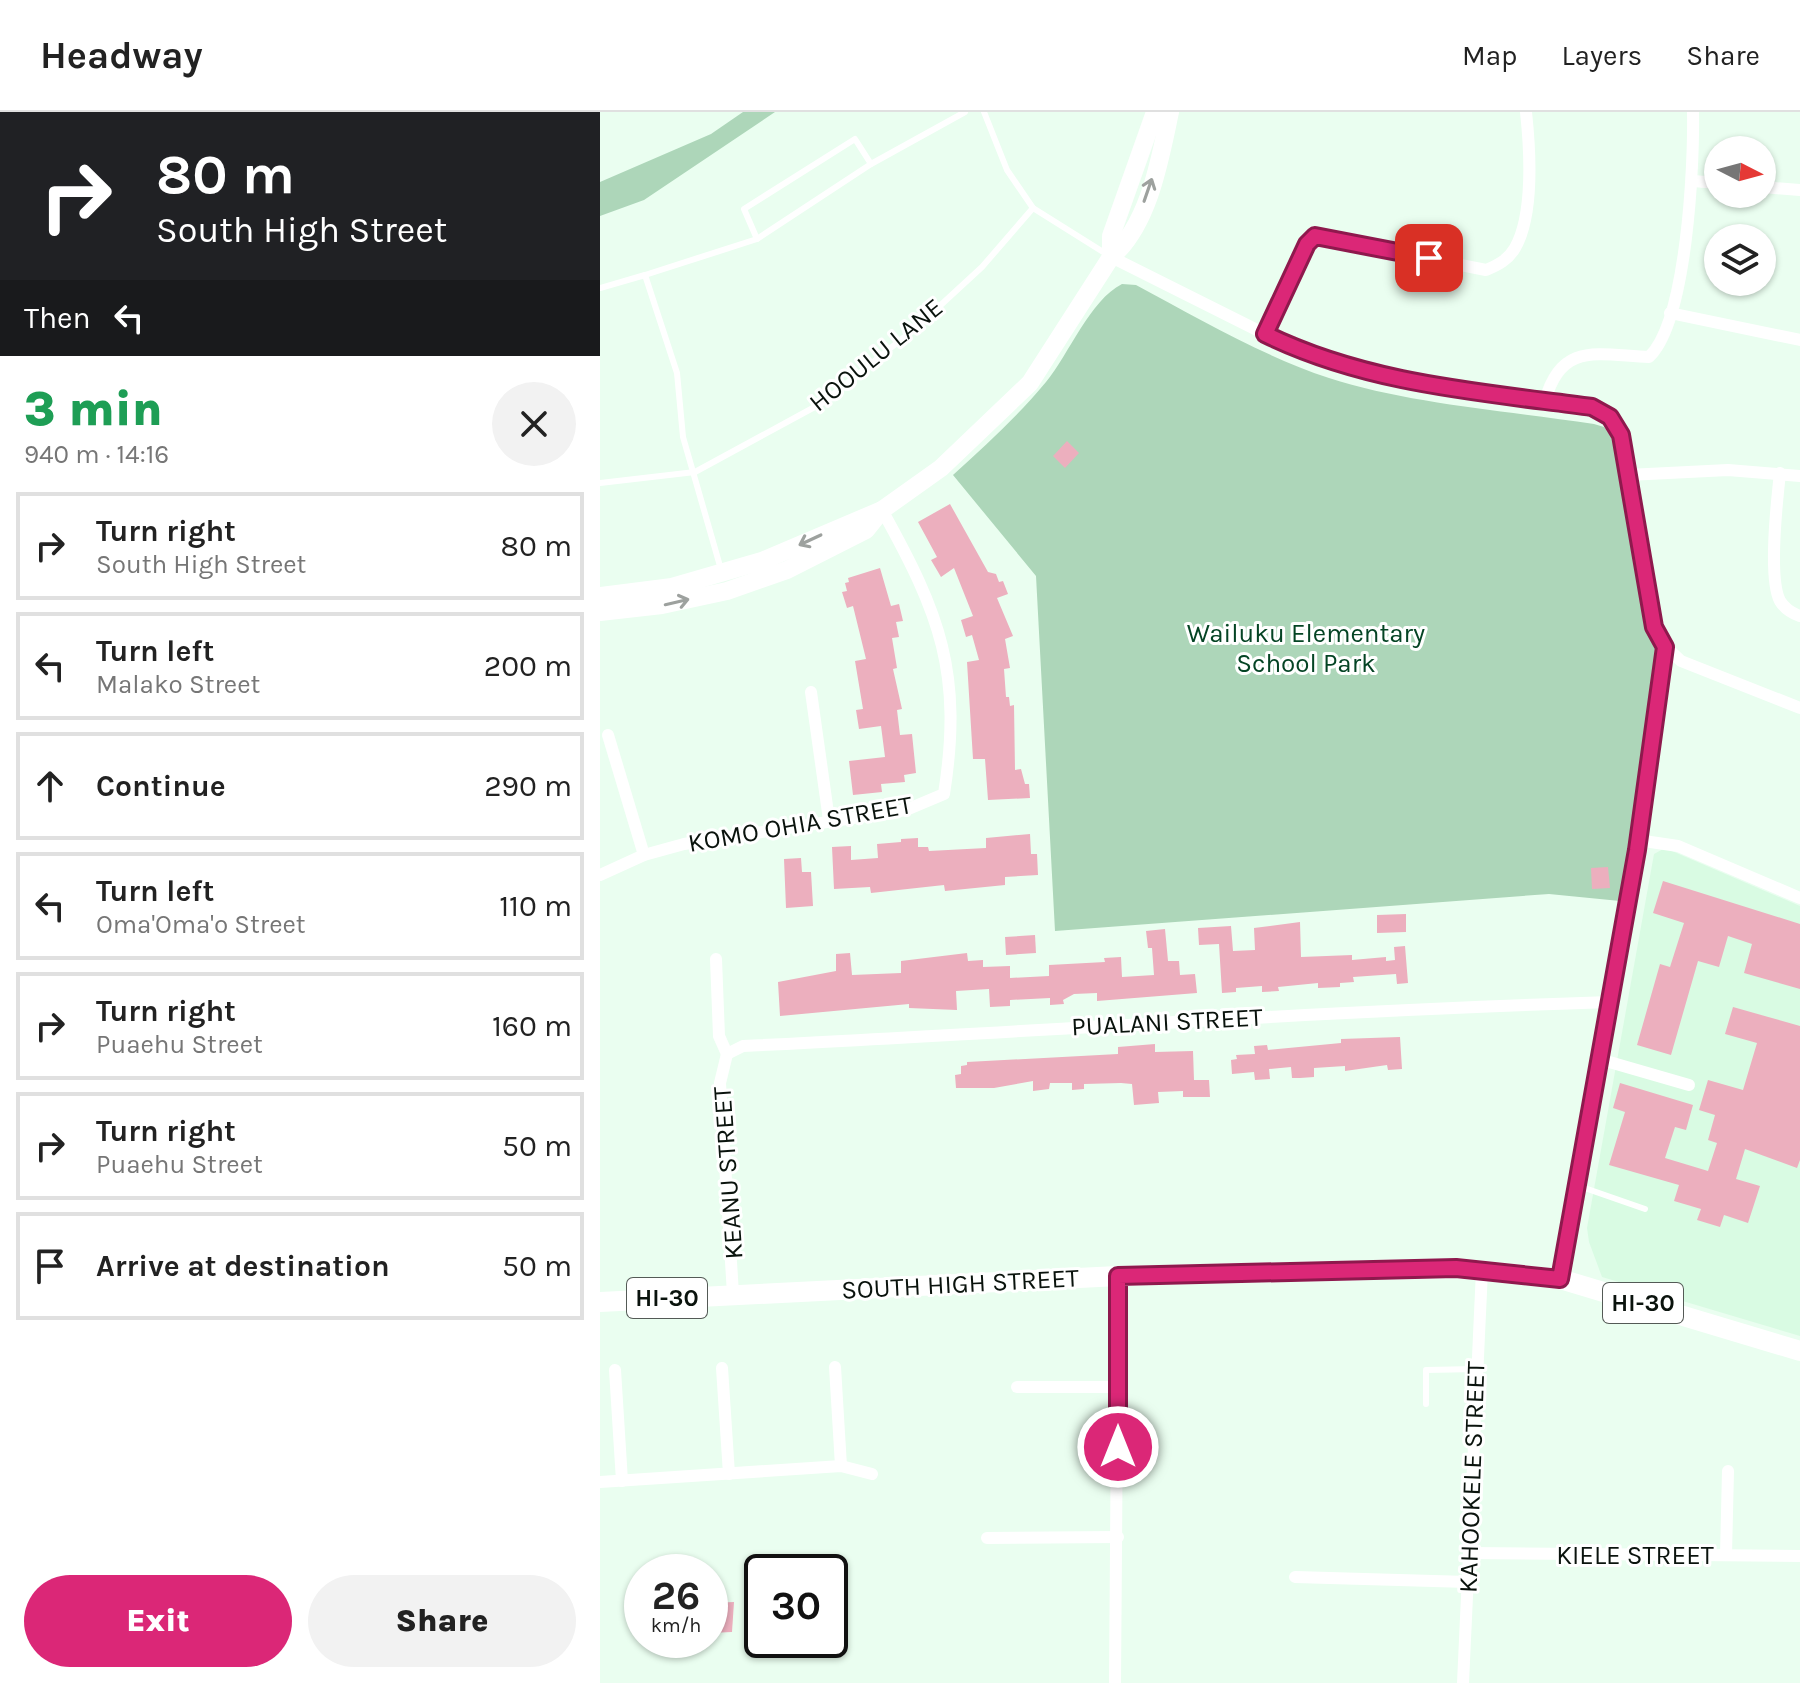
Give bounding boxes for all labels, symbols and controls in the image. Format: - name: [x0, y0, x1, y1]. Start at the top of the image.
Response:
- text: Headway: [40, 33, 203, 78]
- text: Map: [1462, 39, 1517, 72]
- text: Layers: [1561, 39, 1642, 72]
- text: Share: [1686, 39, 1760, 72]
- north arrow: [1704, 136, 1776, 208]
- map controls: [1704, 136, 1776, 296]
- text: 80 m: [156, 142, 295, 207]
- icon: right: [24, 144, 128, 248]
- one-way arrow: [1142, 178, 1157, 203]
- text: South High Street: [156, 209, 447, 251]
- pin: [1395, 224, 1463, 292]
- button: layers: [1704, 224, 1776, 296]
- icon: arrive: [1407, 236, 1451, 280]
- street label: HOOULU LANE: [803, 292, 949, 418]
- icon: left: [107, 296, 151, 340]
- text: Then: [24, 300, 91, 336]
- text: 3 min: [24, 381, 163, 437]
- button: close: [492, 382, 576, 466]
- text: 940 m · 14:16: [24, 439, 169, 470]
- text: Turn right: [96, 513, 236, 549]
- icon: right: [28, 524, 72, 568]
- text: 80 m: [501, 528, 572, 564]
- one-way arrow: [799, 533, 823, 548]
- text: South High Street: [96, 549, 306, 580]
- one-way arrow: [664, 594, 690, 609]
- park label: Wailuku Elementary School Park: [1187, 618, 1425, 679]
- text: Turn left: [96, 633, 214, 669]
- icon: left: [28, 644, 72, 688]
- text: 200 m: [484, 648, 572, 684]
- text: Malako Street: [96, 669, 260, 700]
- icon: ahead: [28, 764, 72, 808]
- text: Continue: [96, 768, 226, 804]
- text: 290 m: [484, 768, 572, 804]
- street label: KOMO OHIA STREET: [686, 789, 914, 859]
- text: Turn left: [96, 873, 214, 909]
- icon: left: [28, 884, 72, 928]
- text: 110 m: [499, 888, 572, 924]
- text: Oma'Oma'o Street: [96, 909, 306, 940]
- text: Turn right: [96, 993, 236, 1029]
- street label: PUALANI STREET: [1071, 1002, 1263, 1042]
- icon: right: [28, 1004, 72, 1048]
- text: 160 m: [492, 1008, 572, 1044]
- text: Puaehu Street: [96, 1029, 263, 1060]
- street label: KEANU STREET: [706, 1086, 750, 1260]
- text: Turn right: [96, 1113, 236, 1149]
- icon: right: [28, 1124, 72, 1168]
- text: 50 m: [502, 1128, 572, 1164]
- text: Puaehu Street: [96, 1149, 263, 1180]
- icon: arrive: [28, 1244, 72, 1288]
- text: Arrive at destination: [96, 1248, 390, 1284]
- text: 50 m: [502, 1248, 572, 1284]
- street label: SOUTH HIGH STREET: [840, 1262, 1080, 1306]
- road number: HI-30: [627, 1278, 707, 1318]
- road number: HI-30: [1603, 1283, 1683, 1323]
- street label: KAHOOKELE STREET: [1452, 1361, 1492, 1593]
- position arrow: [1076, 1405, 1160, 1489]
- street label: KIELE STREET: [1556, 1540, 1714, 1571]
- speed limit sign: 30: [744, 1554, 848, 1658]
- text: 26: [652, 1572, 700, 1619]
- button: Exit: [24, 1575, 292, 1667]
- button: Share: [308, 1575, 576, 1667]
- text: km/h: [651, 1614, 701, 1637]

